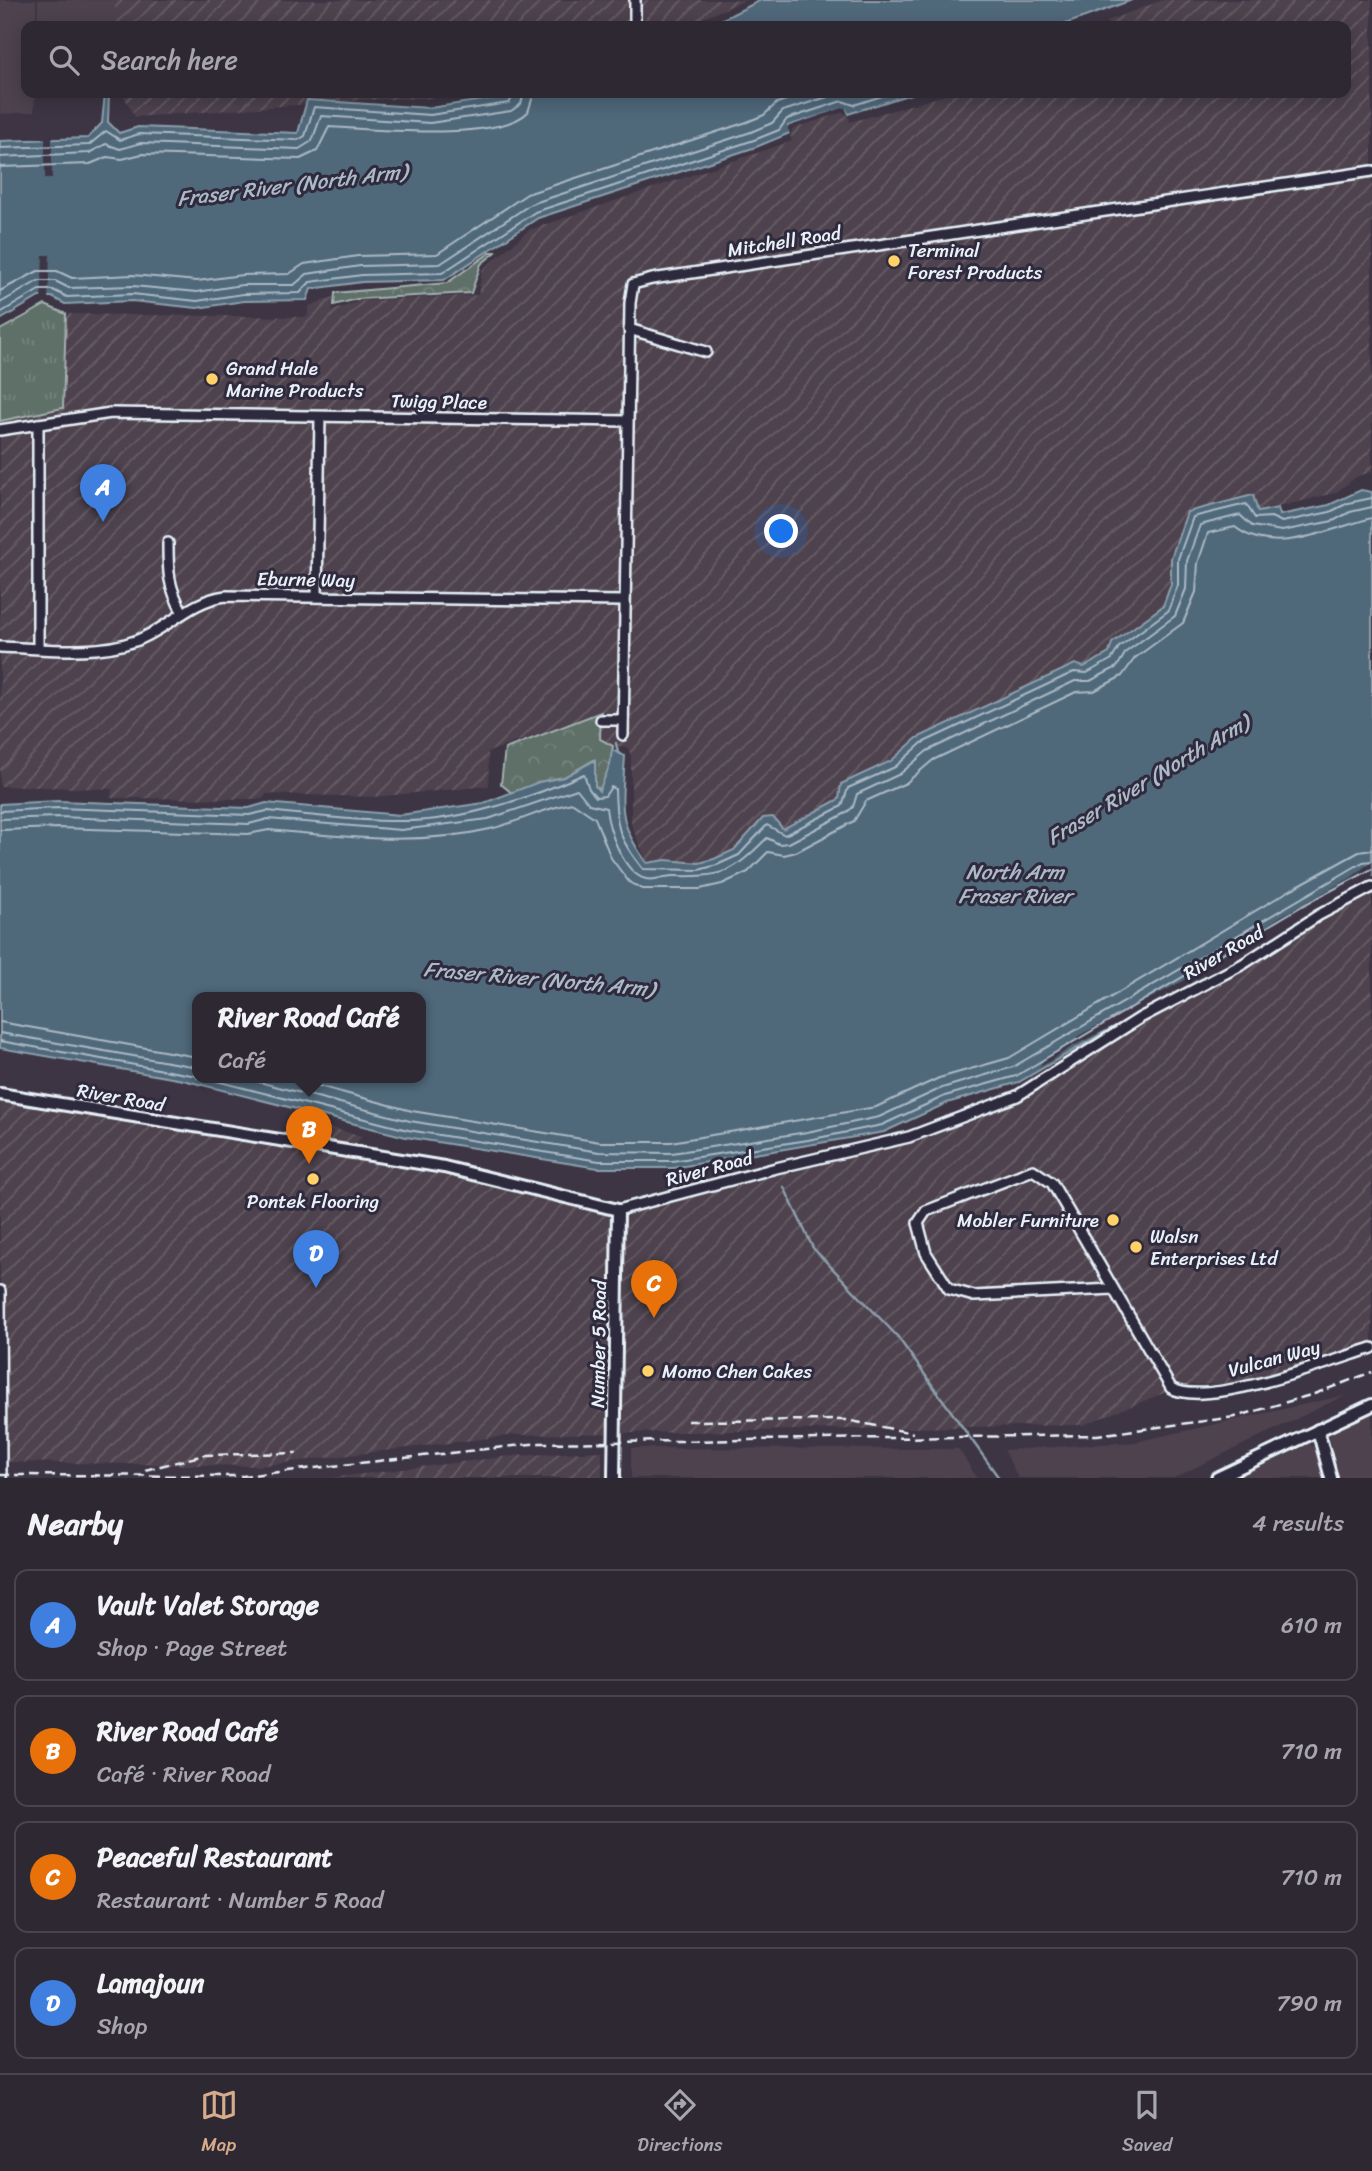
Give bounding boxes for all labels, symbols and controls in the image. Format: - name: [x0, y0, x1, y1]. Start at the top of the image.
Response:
- search box: [21, 21, 1351, 98]
- text: Search here: [101, 37, 238, 83]
- icon: search: [45, 41, 83, 79]
- water label: Fraser River (North Arm): [175, 152, 413, 218]
- street label: Mitchell Road: [725, 216, 845, 267]
- place label: Terminal Forest Products: [908, 234, 1043, 289]
- marker: Terminal Forest Products: [886, 253, 902, 269]
- place label: Grand Hale Marine Products: [226, 352, 364, 407]
- marker: Grand Hale Marine Products: [204, 371, 220, 387]
- street label: Twigg Place: [391, 384, 487, 419]
- pin: A: [80, 464, 126, 522]
- your location: [764, 514, 798, 548]
- street label: Eburne Way: [257, 562, 355, 597]
- water label: Fraser River (North Arm): [1039, 702, 1260, 856]
- water label: North Arm Fraser River: [959, 853, 1076, 915]
- street label: River Road: [1177, 915, 1272, 989]
- water label: Fraser River (North Arm): [422, 950, 659, 1008]
- popup: [192, 992, 426, 1083]
- text: River Road Café: [218, 994, 400, 1040]
- text: Café: [218, 1040, 266, 1081]
- street label: River Road: [74, 1074, 169, 1122]
- pin: B: [286, 1106, 332, 1164]
- street label: River Road: [662, 1141, 758, 1196]
- marker: Pontek Flooring: [305, 1171, 321, 1187]
- place label: Pontek Flooring: [247, 1185, 380, 1218]
- place label: Mobler Furniture: [957, 1204, 1099, 1237]
- marker: Mobler Furniture: [1105, 1212, 1121, 1228]
- place label: Walsn Enterprises Ltd: [1150, 1220, 1279, 1275]
- pin: D: [293, 1230, 339, 1288]
- marker: Walsn Enterprises Ltd: [1128, 1239, 1144, 1255]
- pin: C: [631, 1260, 677, 1318]
- street label: Number 5 Road: [581, 1278, 616, 1408]
- street label: Vulcan Way: [1224, 1330, 1324, 1387]
- place label: Momo Chen Cakes: [662, 1355, 812, 1388]
- marker: Momo Chen Cakes: [640, 1363, 656, 1379]
- text: Nearby: [28, 1497, 123, 1551]
- text: 4 results: [1252, 1503, 1344, 1544]
- text: Vault Valet Storage: [97, 1582, 319, 1628]
- text: A: [45, 1605, 61, 1646]
- text: 610 m: [1281, 1605, 1342, 1646]
- text: Shop · Page Street: [97, 1628, 287, 1669]
- text: River Road Café: [97, 1708, 278, 1754]
- text: B: [46, 1731, 60, 1772]
- text: 710 m: [1281, 1731, 1342, 1772]
- text: Café · River Road: [97, 1754, 270, 1795]
- text: Peaceful Restaurant: [97, 1834, 333, 1880]
- text: C: [46, 1857, 60, 1898]
- text: 710 m: [1281, 1857, 1342, 1898]
- text: Restaurant · Number 5 Road: [97, 1880, 383, 1921]
- text: Lamajoun: [97, 1960, 204, 2006]
- text: D: [46, 1983, 60, 2024]
- text: 790 m: [1277, 1983, 1342, 2024]
- text: Shop: [97, 2006, 147, 2047]
- tab: Map: [200, 2086, 238, 2161]
- tab: Directions: [637, 2086, 723, 2161]
- tab: Saved: [1122, 2086, 1172, 2161]

